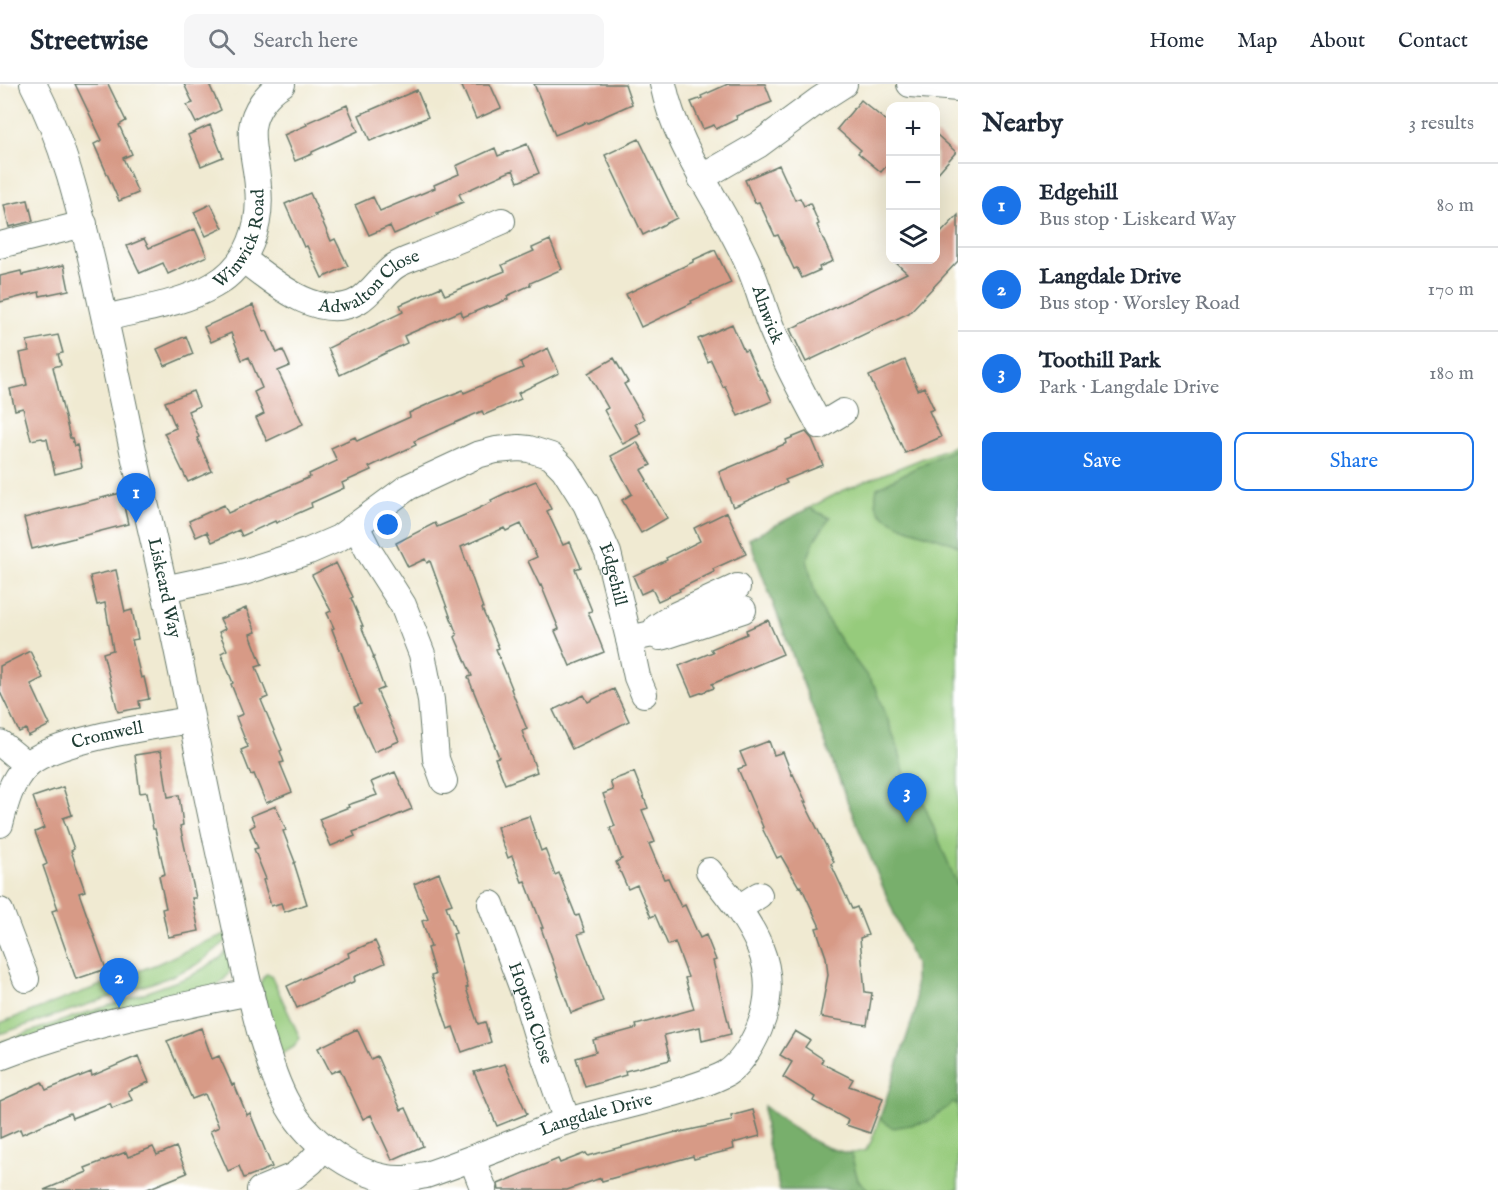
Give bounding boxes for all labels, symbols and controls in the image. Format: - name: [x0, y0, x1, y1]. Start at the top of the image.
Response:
- search box: [184, 14, 604, 68]
- text: Streetwise: [30, 24, 148, 59]
- icon: search: [205, 25, 238, 58]
- text: Search here: [253, 27, 358, 55]
- text: Home: [1149, 28, 1204, 55]
- text: Map: [1237, 28, 1277, 55]
- text: About: [1310, 28, 1365, 55]
- text: Contact: [1398, 28, 1468, 55]
- map controls: [886, 102, 940, 264]
- button: +: [886, 102, 940, 156]
- text: Nearby: [982, 107, 1063, 140]
- text: 3 results: [1409, 111, 1474, 136]
- button: −: [886, 156, 940, 210]
- text: Edgehill: [1039, 179, 1118, 207]
- street label: Winwick Road: [209, 188, 270, 294]
- text: 1: [998, 193, 1005, 218]
- text: 80 m: [1437, 193, 1474, 218]
- text: Bus stop · Liskeard Way: [1039, 207, 1236, 232]
- button: layers: [886, 210, 940, 264]
- street label: Adwalton Close: [316, 245, 423, 319]
- text: Langdale Drive: [1039, 263, 1181, 291]
- text: 2: [997, 277, 1006, 302]
- text: 170 m: [1428, 277, 1474, 302]
- street label: Alnwick: [746, 282, 789, 348]
- text: Bus stop · Worsley Road: [1039, 291, 1240, 316]
- text: Toothill Park: [1039, 347, 1161, 375]
- text: 3: [998, 361, 1005, 386]
- text: 180 m: [1429, 361, 1474, 386]
- text: Park · Langdale Drive: [1039, 375, 1219, 400]
- button: Save: [982, 432, 1222, 491]
- button: Share: [1234, 432, 1474, 491]
- pin: 1: [116, 474, 156, 523]
- your location: [373, 510, 402, 539]
- street label: Liskeard Way: [142, 536, 186, 640]
- street label: Edgehill: [593, 539, 632, 608]
- street label: Cromwell: [69, 716, 145, 755]
- pin: 3: [888, 774, 926, 823]
- pin: 2: [100, 958, 138, 1008]
- street label: Hopton Close: [502, 959, 558, 1067]
- street label: Langdale Drive: [536, 1088, 655, 1142]

